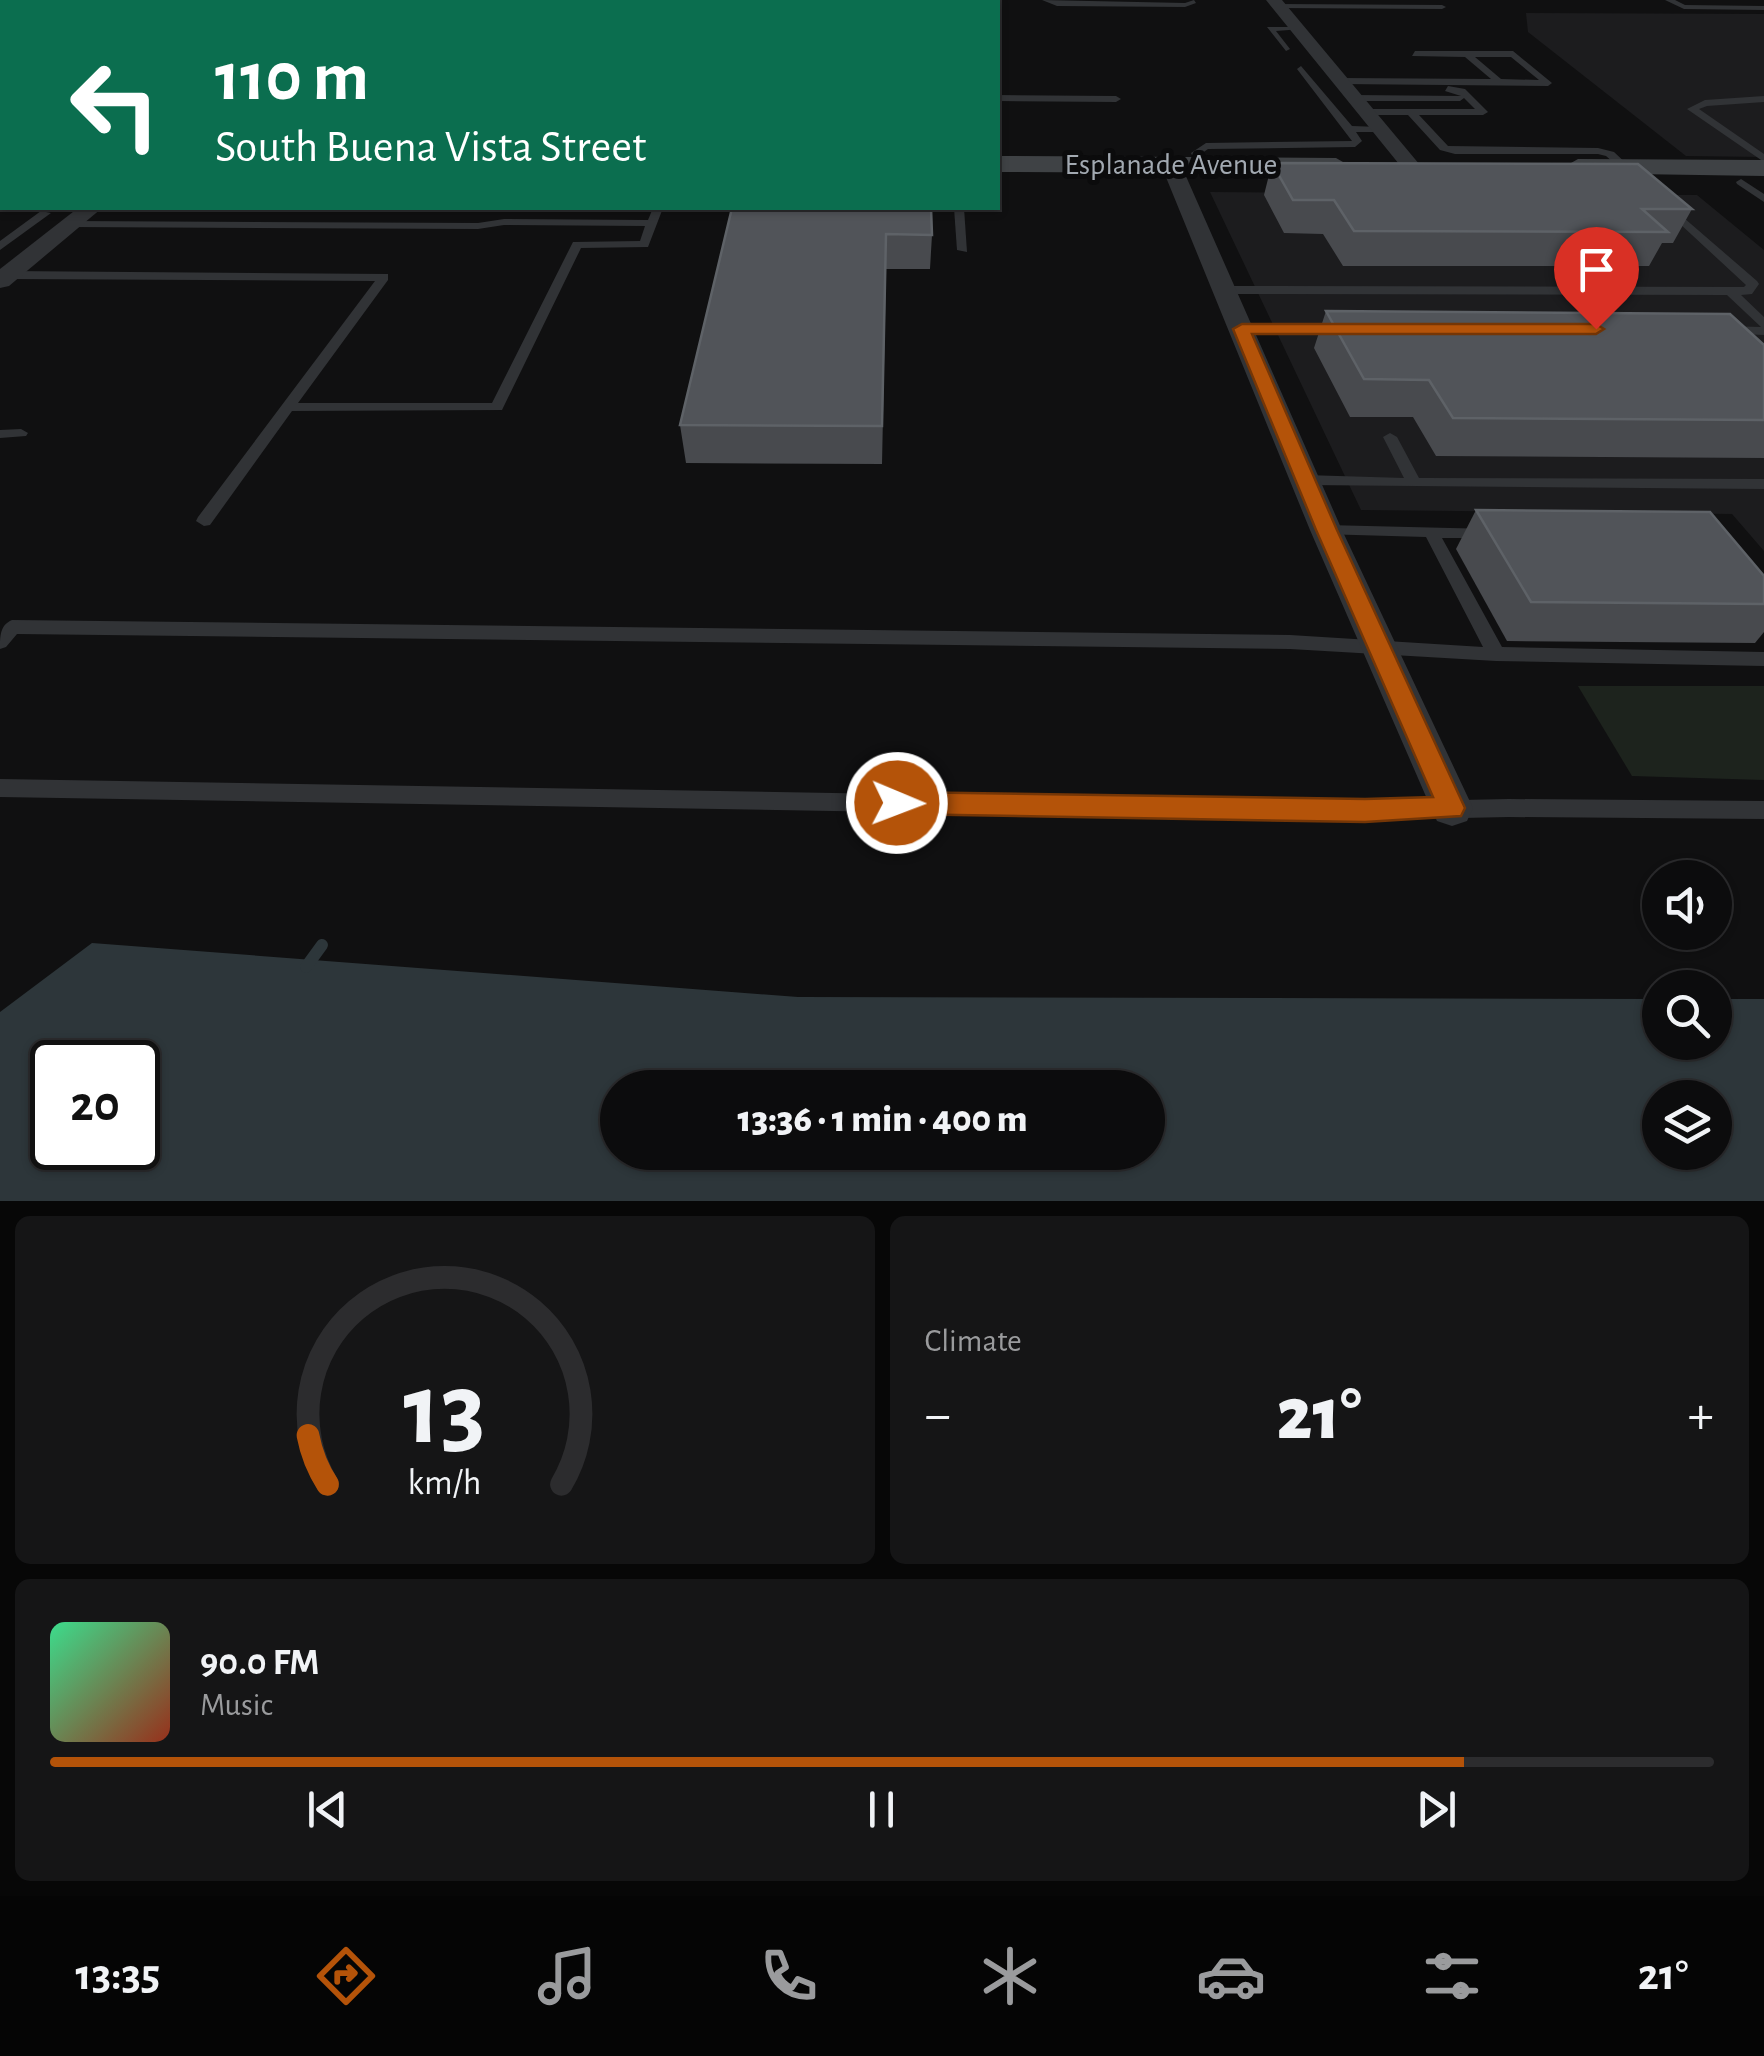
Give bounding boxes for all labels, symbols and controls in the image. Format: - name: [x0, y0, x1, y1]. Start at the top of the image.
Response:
- icon: left: [50, 40, 180, 170]
- text: 110 m: [215, 43, 369, 113]
- text: South Buena Vista Street: [215, 125, 646, 170]
- street label: Esplanade Avenue: [1065, 150, 1277, 180]
- pin: [1554, 227, 1639, 330]
- icon: arrive: [1569, 242, 1624, 297]
- position arrow: [845, 751, 949, 855]
- map controls: [1642, 860, 1732, 1170]
- button: sound: [1642, 860, 1732, 950]
- button: search: [1642, 970, 1732, 1060]
- speed limit sign: 20: [30, 1040, 160, 1170]
- button: layers: [1642, 1080, 1732, 1170]
- text: 13:36 · 1 min · 400 m: [737, 1101, 1028, 1139]
- text: Climate: [925, 1325, 1022, 1357]
- text: 13: [404, 1359, 486, 1463]
- text: 21°: [1277, 1378, 1362, 1453]
- text: −: [925, 1388, 951, 1443]
- text: +: [1688, 1388, 1714, 1443]
- text: km/h: [408, 1465, 482, 1501]
- text: 90.0 FM: [200, 1644, 320, 1682]
- text: Music: [200, 1689, 273, 1721]
- icon: previous: [300, 1782, 355, 1837]
- icon: pause: [854, 1782, 909, 1837]
- icon: next: [1409, 1782, 1464, 1837]
- icon: directions: [311, 1941, 381, 2011]
- icon: music: [532, 1941, 602, 2011]
- icon: phone: [754, 1941, 824, 2011]
- icon: climate: [975, 1941, 1045, 2011]
- icon: car: [1196, 1941, 1266, 2011]
- icon: filters: [1417, 1941, 1487, 2011]
- text: 13:35: [76, 1953, 160, 1998]
- text: 21°: [1638, 1953, 1688, 1998]

